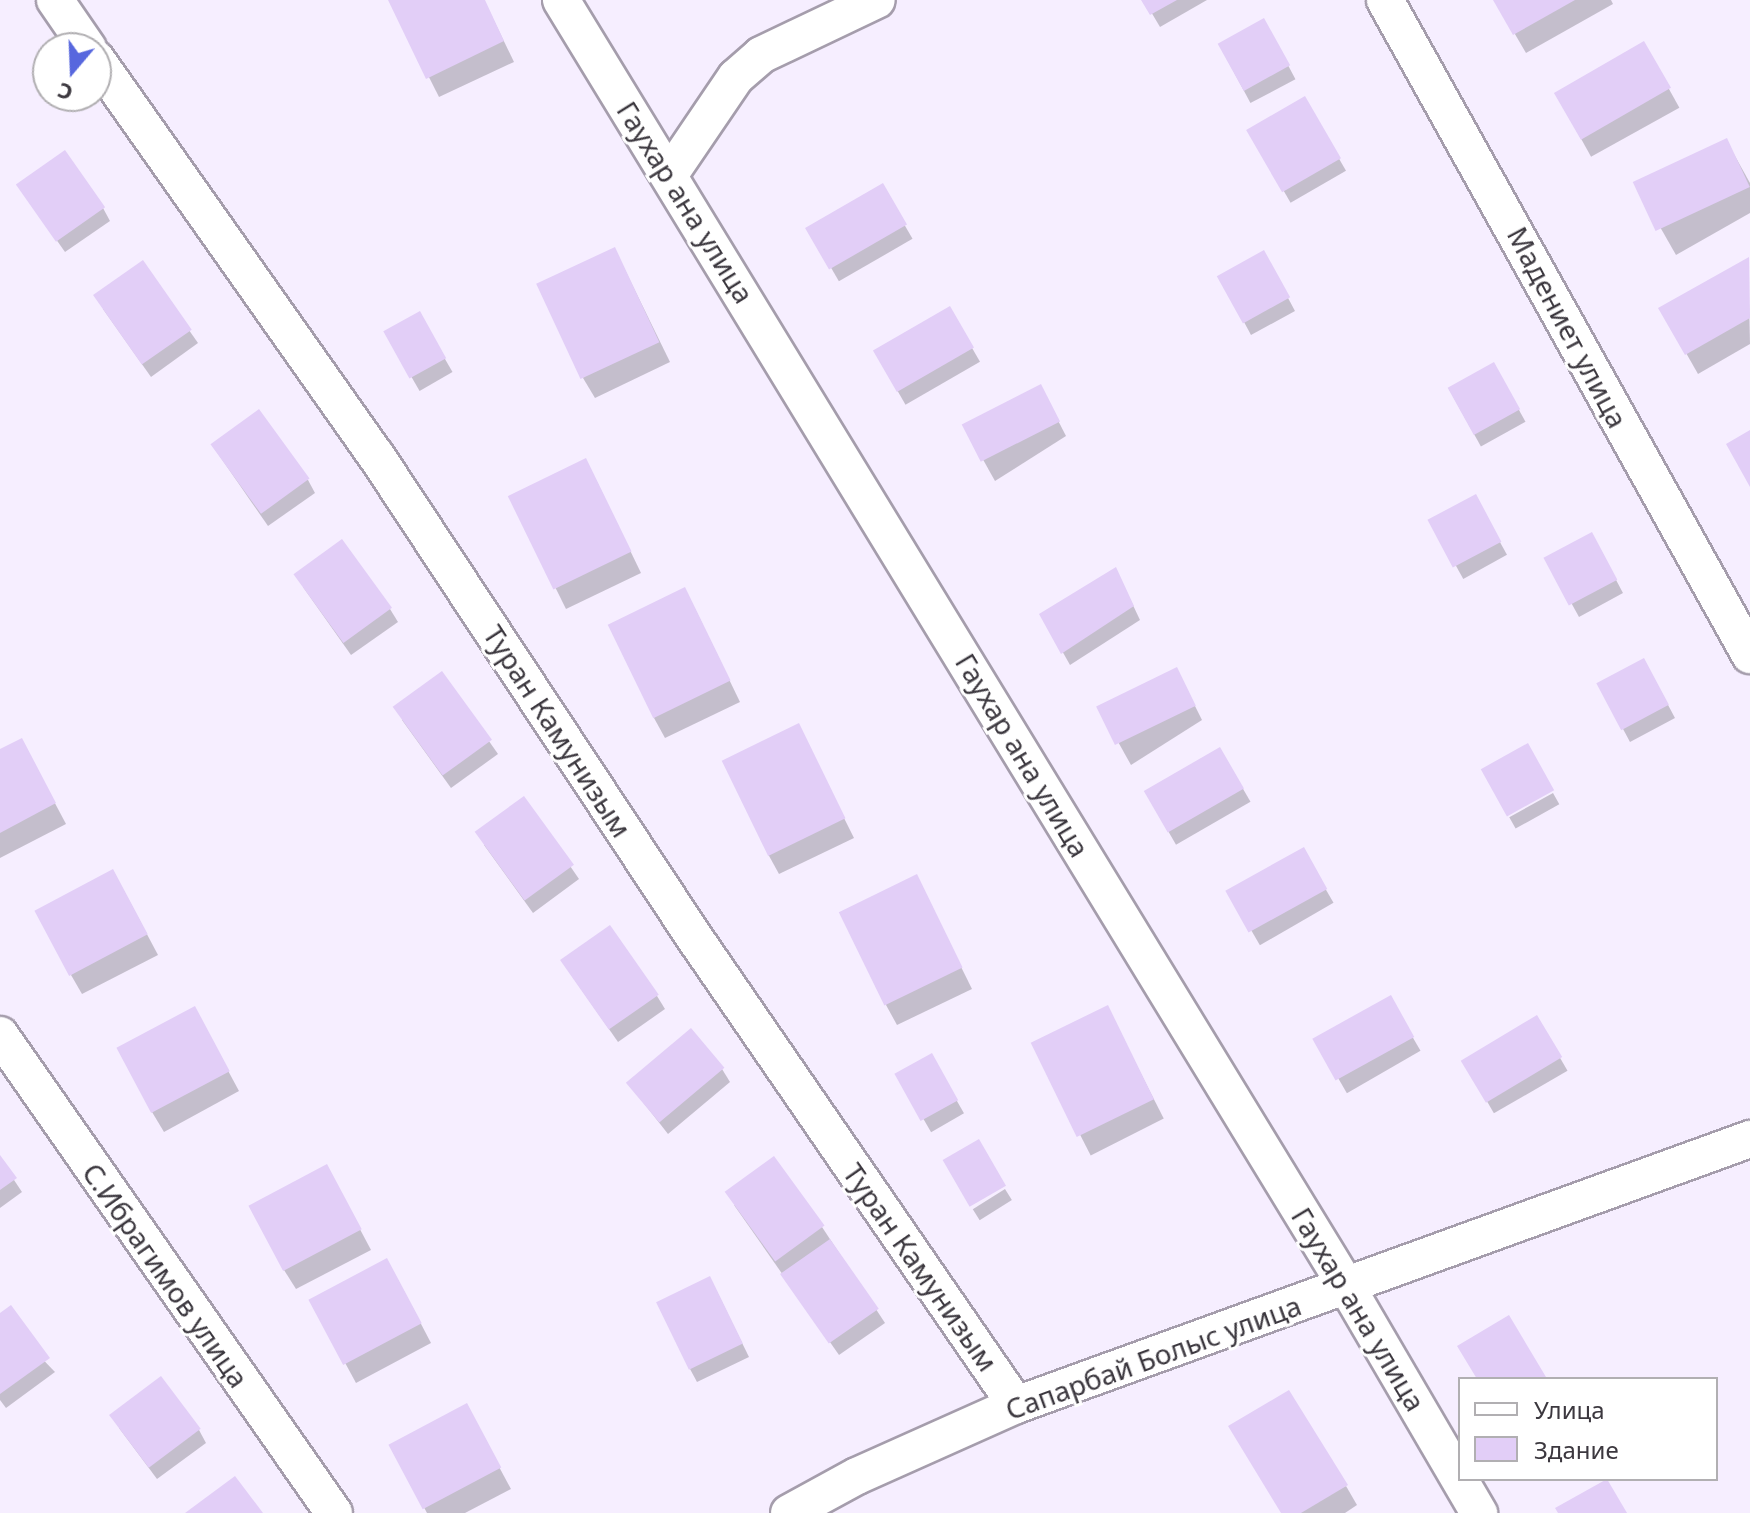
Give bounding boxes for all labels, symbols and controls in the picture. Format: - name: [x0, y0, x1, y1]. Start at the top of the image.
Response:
- north arrow: [32, 32, 112, 112]
- text: С: [53, 76, 76, 109]
- street label: Гаухар ана улица: [610, 95, 762, 309]
- street label: Мадениет улица: [1501, 221, 1635, 433]
- street label: Туран Камунизым: [477, 619, 639, 843]
- street label: Гаухар ана улица: [949, 647, 1097, 863]
- street label: С.Ибрагимов улица: [76, 1156, 256, 1394]
- street label: Туран Камунизым: [837, 1157, 1005, 1377]
- street label: Гаухар ана улица: [1285, 1201, 1433, 1417]
- street label: Сапарбай Болыс улица: [1001, 1288, 1305, 1426]
- legend: [1458, 1377, 1718, 1481]
- text: Улица: [1534, 1393, 1605, 1426]
- text: Здание: [1534, 1433, 1619, 1466]

